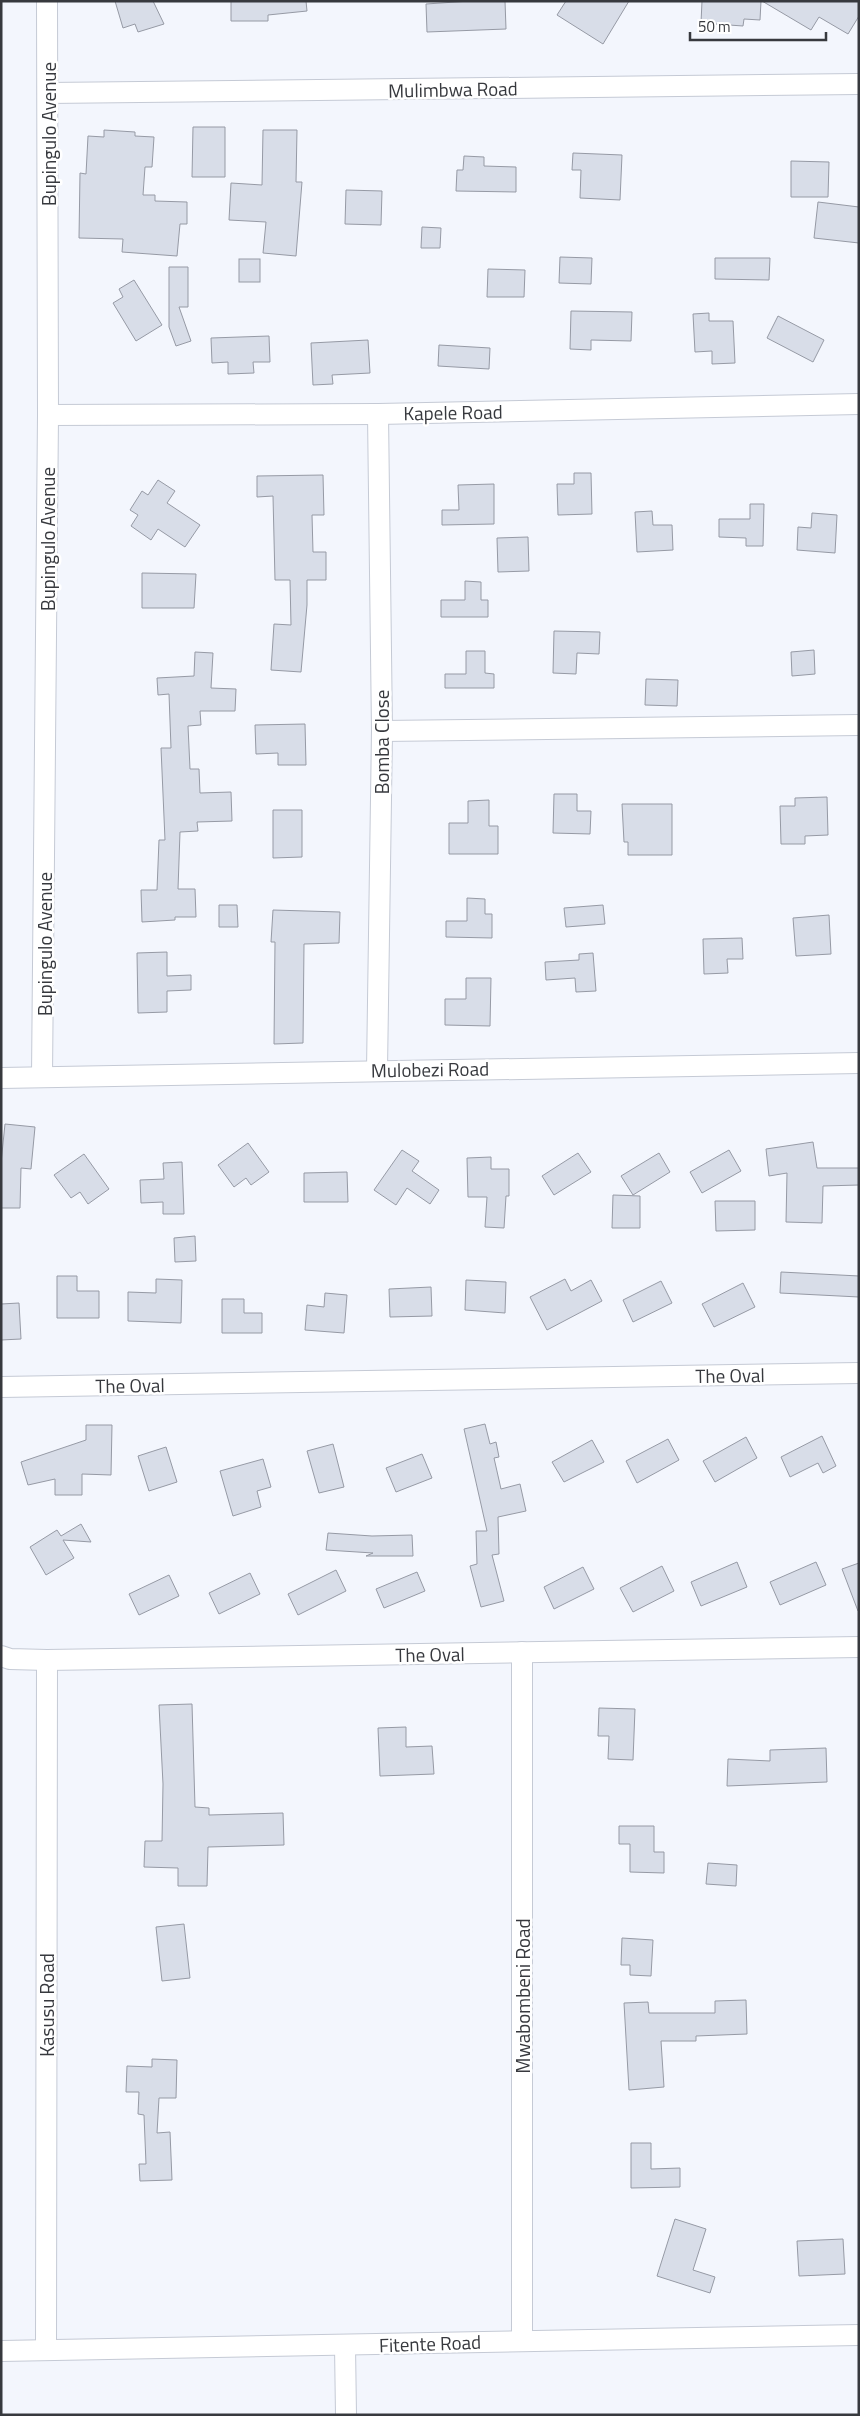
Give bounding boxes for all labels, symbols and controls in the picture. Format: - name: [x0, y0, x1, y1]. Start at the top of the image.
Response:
- scale bar: [690, 10, 826, 42]
- text: 50 m: [698, 15, 731, 38]
- street label: Bupingulo Avenue: [34, 62, 63, 206]
- street label: Mulimbwa Road: [388, 73, 518, 105]
- street label: Kapele Road: [403, 397, 503, 427]
- street label: Bupingulo Avenue: [33, 467, 62, 611]
- street label: Bomba Close: [367, 690, 396, 794]
- street label: Bupingulo Avenue: [30, 872, 59, 1016]
- street label: Mulobezi Road: [371, 1053, 489, 1085]
- street label: The Oval: [695, 1360, 765, 1390]
- street label: The Oval: [95, 1370, 165, 1400]
- street label: The Oval: [395, 1639, 465, 1669]
- street label: Mwabombeni Road: [508, 1918, 537, 2074]
- street label: Kasusu Road: [32, 1953, 61, 2057]
- street label: Fitente Road: [378, 2327, 482, 2359]

